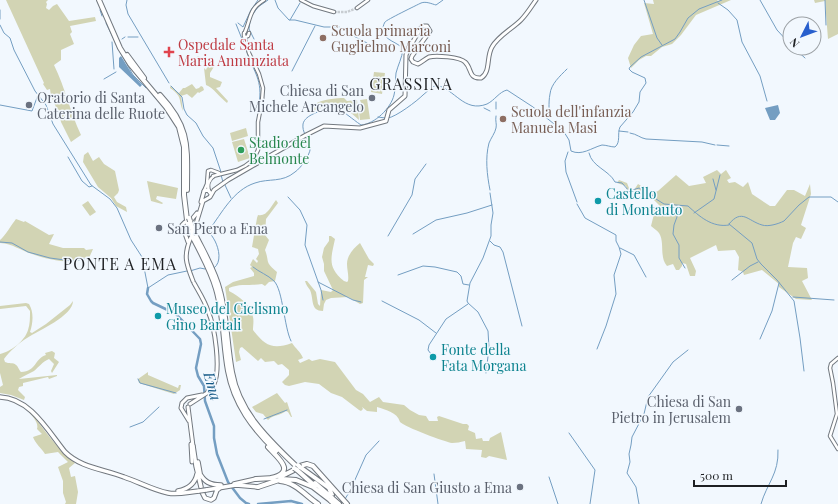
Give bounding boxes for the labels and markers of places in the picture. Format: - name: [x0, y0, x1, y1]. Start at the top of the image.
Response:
- place label: Scuola primaria Guglielmo Marconi: [331, 21, 451, 56]
- marker: Scuola primaria Guglielmo Marconi: [318, 33, 328, 43]
- place label: Ospedale Santa Maria Annunziata: [178, 35, 289, 70]
- marker: Ospedale Santa Maria Annunziata: [163, 46, 175, 58]
- place label: Chiesa di San Michele Arcangelo: [249, 81, 365, 116]
- place label: Oratorio di Santa Caterina delle Ruote: [37, 88, 165, 123]
- marker: Chiesa di San Michele Arcangelo: [367, 93, 377, 103]
- marker: Oratorio di Santa Caterina delle Ruote: [24, 100, 34, 110]
- place label: Scuola dell'infanzia Manuela Masi: [511, 102, 631, 137]
- marker: Scuola dell'infanzia Manuela Masi: [498, 114, 508, 124]
- place label: Stadio del Belmonte: [249, 133, 311, 168]
- marker: Stadio del Belmonte: [236, 145, 246, 155]
- place label: Castello di Montauto: [606, 184, 683, 219]
- marker: Castello di Montauto: [593, 196, 603, 206]
- place label: San Piero a Ema: [167, 219, 268, 238]
- marker: San Piero a Ema: [154, 223, 164, 233]
- place label: Museo del Ciclismo Gino Bartali: [166, 299, 289, 334]
- marker: Museo del Ciclismo Gino Bartali: [153, 311, 163, 321]
- place label: Fonte della Fata Morgana: [441, 340, 526, 375]
- marker: Fonte della Fata Morgana: [428, 352, 438, 362]
- place label: Chiesa di San Pietro in Jerusalem: [611, 392, 732, 427]
- marker: Chiesa di San Pietro in Jerusalem: [734, 404, 744, 414]
- place label: Chiesa di San Giusto a Ema: [342, 478, 512, 497]
- marker: Chiesa di San Giusto a Ema: [515, 482, 525, 492]

